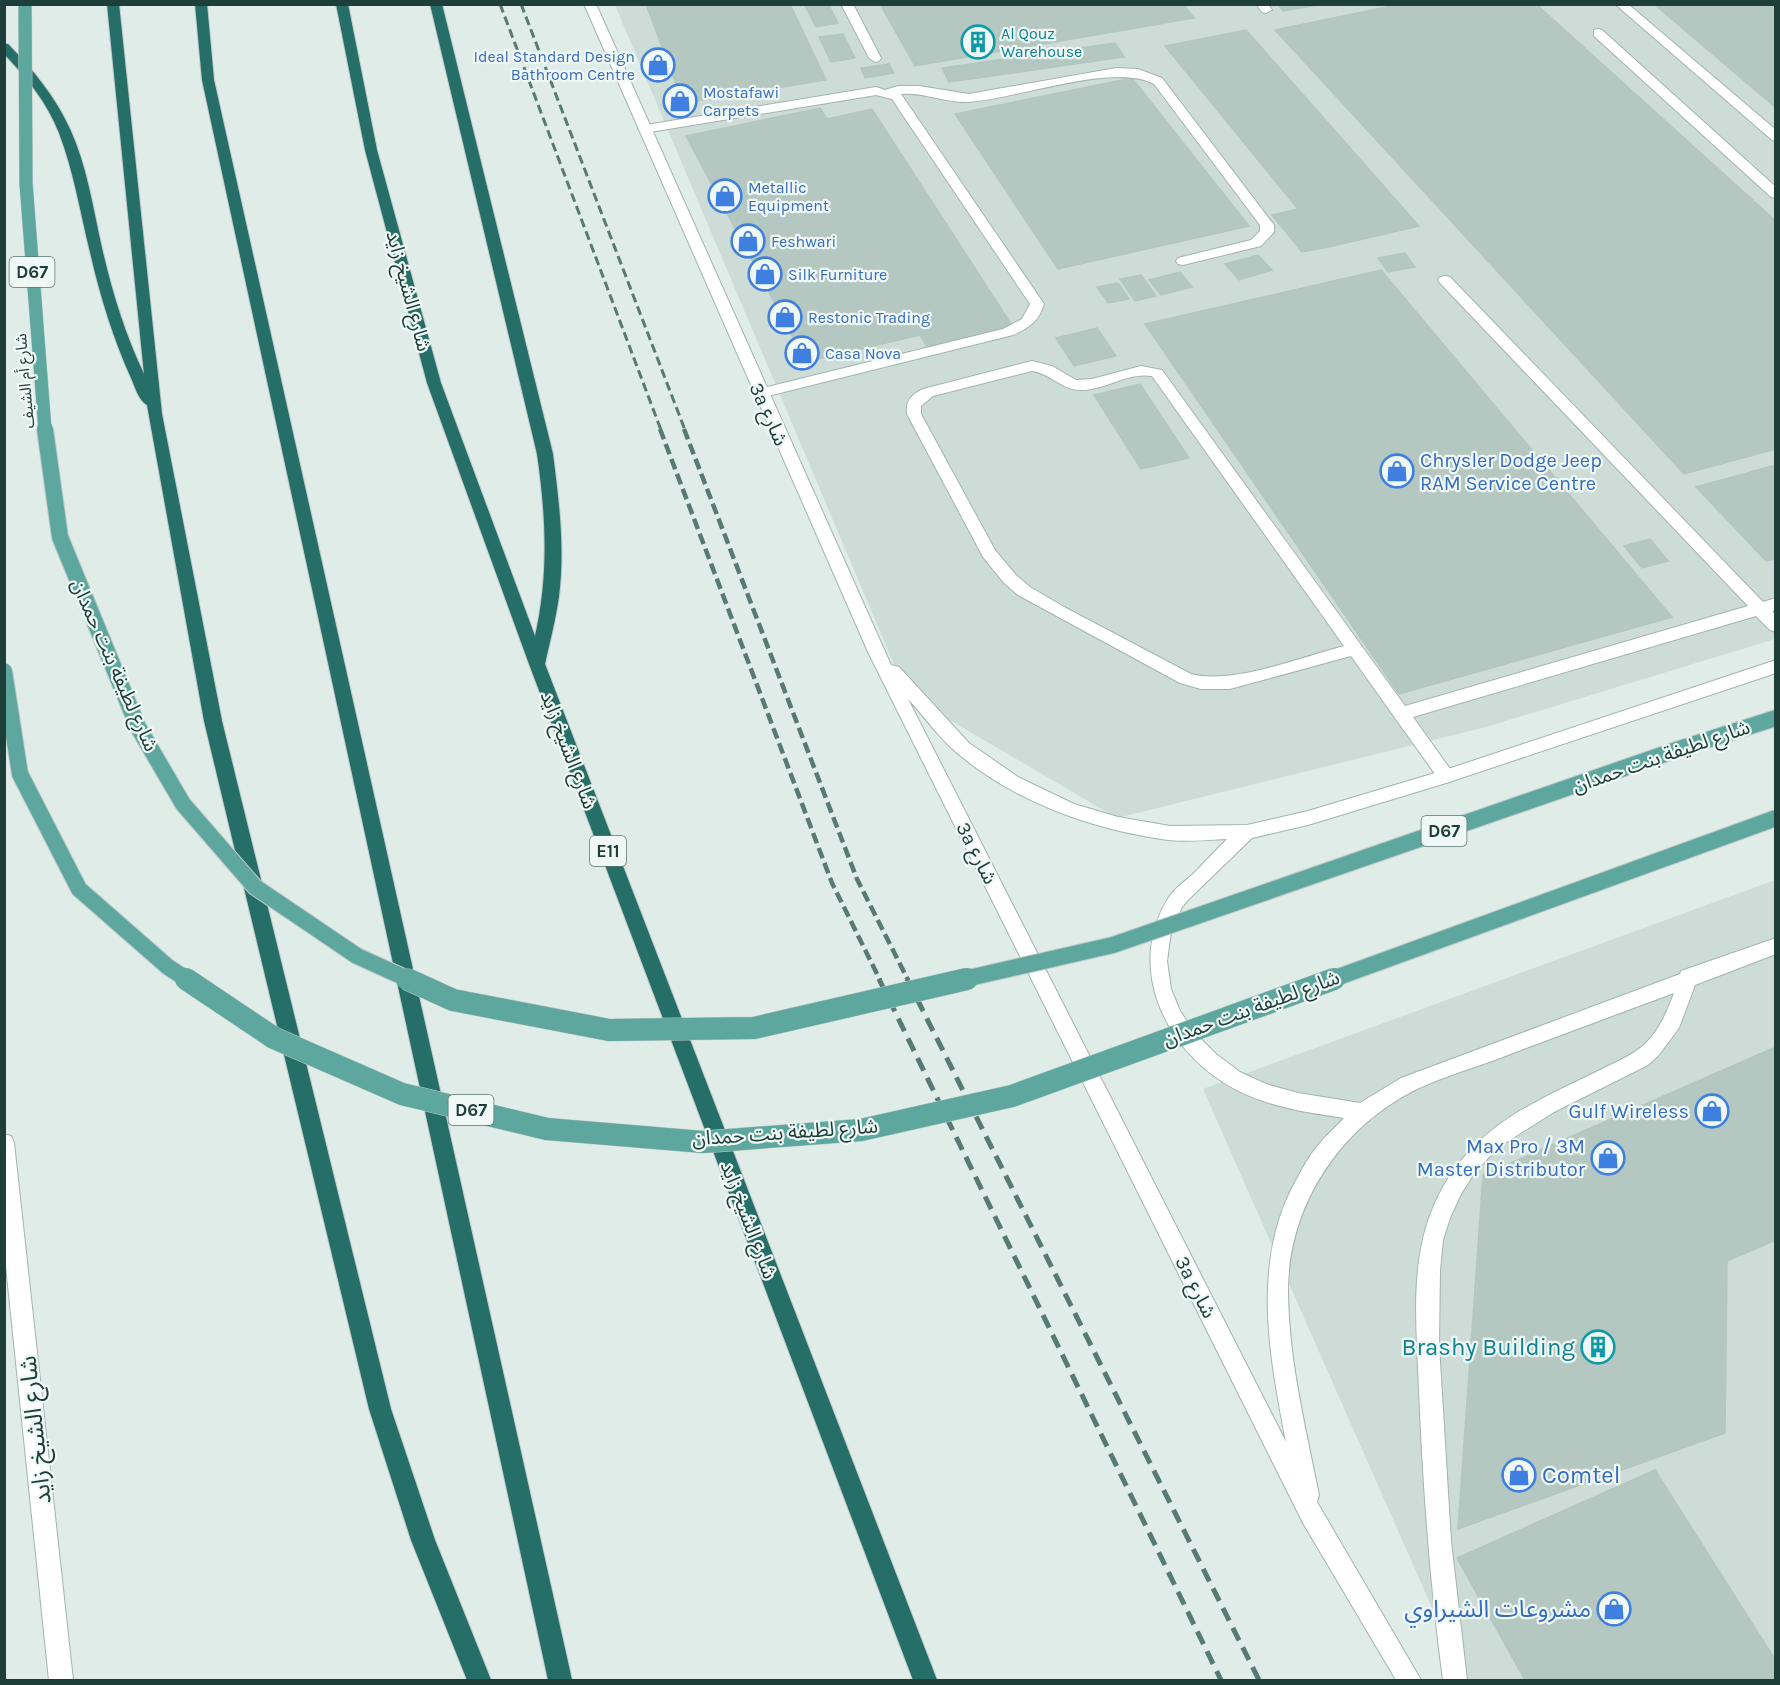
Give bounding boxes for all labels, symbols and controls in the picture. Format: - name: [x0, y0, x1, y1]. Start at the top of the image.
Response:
- building icon: Al Qouz Warehouse: [960, 24, 996, 60]
- place label: Al Qouz Warehouse: [1001, 24, 1082, 61]
- place label: Ideal Standard Design Bathroom Centre: [474, 47, 635, 84]
- shop icon: Ideal Standard Design Bathroom Centre: [640, 47, 676, 83]
- shop icon: Mostafawi Carpets: [662, 83, 698, 119]
- place label: Mostafawi Carpets: [703, 83, 779, 120]
- shop icon: Metallic Equipment: [707, 178, 743, 214]
- place label: Metallic Equipment: [748, 178, 829, 215]
- shop icon: Feshwari: [730, 223, 766, 259]
- street label: شارع الشيخ زايد: [378, 228, 436, 355]
- place label: Feshwari: [771, 232, 836, 251]
- shop icon: Silk Furniture: [747, 256, 783, 292]
- road number: D67: [9, 257, 54, 287]
- place label: Silk Furniture: [788, 265, 887, 284]
- shop icon: Restonic Trading: [767, 299, 803, 335]
- place label: Restonic Trading: [808, 308, 930, 327]
- street label: شارع أم الشيف: [11, 332, 41, 429]
- shop icon: Casa Nova: [784, 335, 820, 371]
- place label: Casa Nova: [825, 344, 901, 363]
- street label: 3a شارع: [742, 379, 793, 451]
- place label: Chrysler Dodge Jeep RAM Service Centre: [1420, 449, 1602, 495]
- shop icon: Chrysler Dodge Jeep RAM Service Centre: [1379, 453, 1415, 489]
- street label: شارع لطيفة بنت حمدان: [63, 575, 163, 756]
- street label: شارع الشيخ زايد: [533, 688, 602, 813]
- street label: شارع لطيفة بنت حمدان: [1569, 715, 1754, 801]
- road number: D67: [1422, 816, 1466, 846]
- street label: 3a شارع: [949, 818, 1002, 889]
- road number: E11: [590, 836, 626, 866]
- street label: شارع لطيفة بنت حمدان: [1160, 966, 1344, 1054]
- shop icon: Gulf Wireless: [1694, 1093, 1730, 1129]
- road number: D67: [448, 1095, 494, 1125]
- place label: Gulf Wireless: [1569, 1100, 1689, 1123]
- street label: شارع لطيفة بنت حمدان: [691, 1115, 879, 1153]
- place label: Max Pro / 3M Master Distributor: [1417, 1135, 1586, 1181]
- shop icon: Max Pro / 3M Master Distributor: [1590, 1140, 1626, 1176]
- street label: شارع الشيخ زايد: [713, 1158, 782, 1283]
- street label: 3a شارع: [1168, 1252, 1221, 1323]
- building icon: Brashy Building: [1580, 1329, 1616, 1365]
- place label: Brashy Building: [1402, 1333, 1575, 1361]
- street label: شارع الشيخ زايد: [13, 1354, 60, 1506]
- shop icon: Comtel: [1501, 1457, 1537, 1493]
- place label: Comtel: [1542, 1461, 1620, 1489]
- shop icon: مشروعات الشيراوي: [1596, 1591, 1632, 1627]
- place label: مشروعات الشيراوي: [1404, 1595, 1591, 1628]

